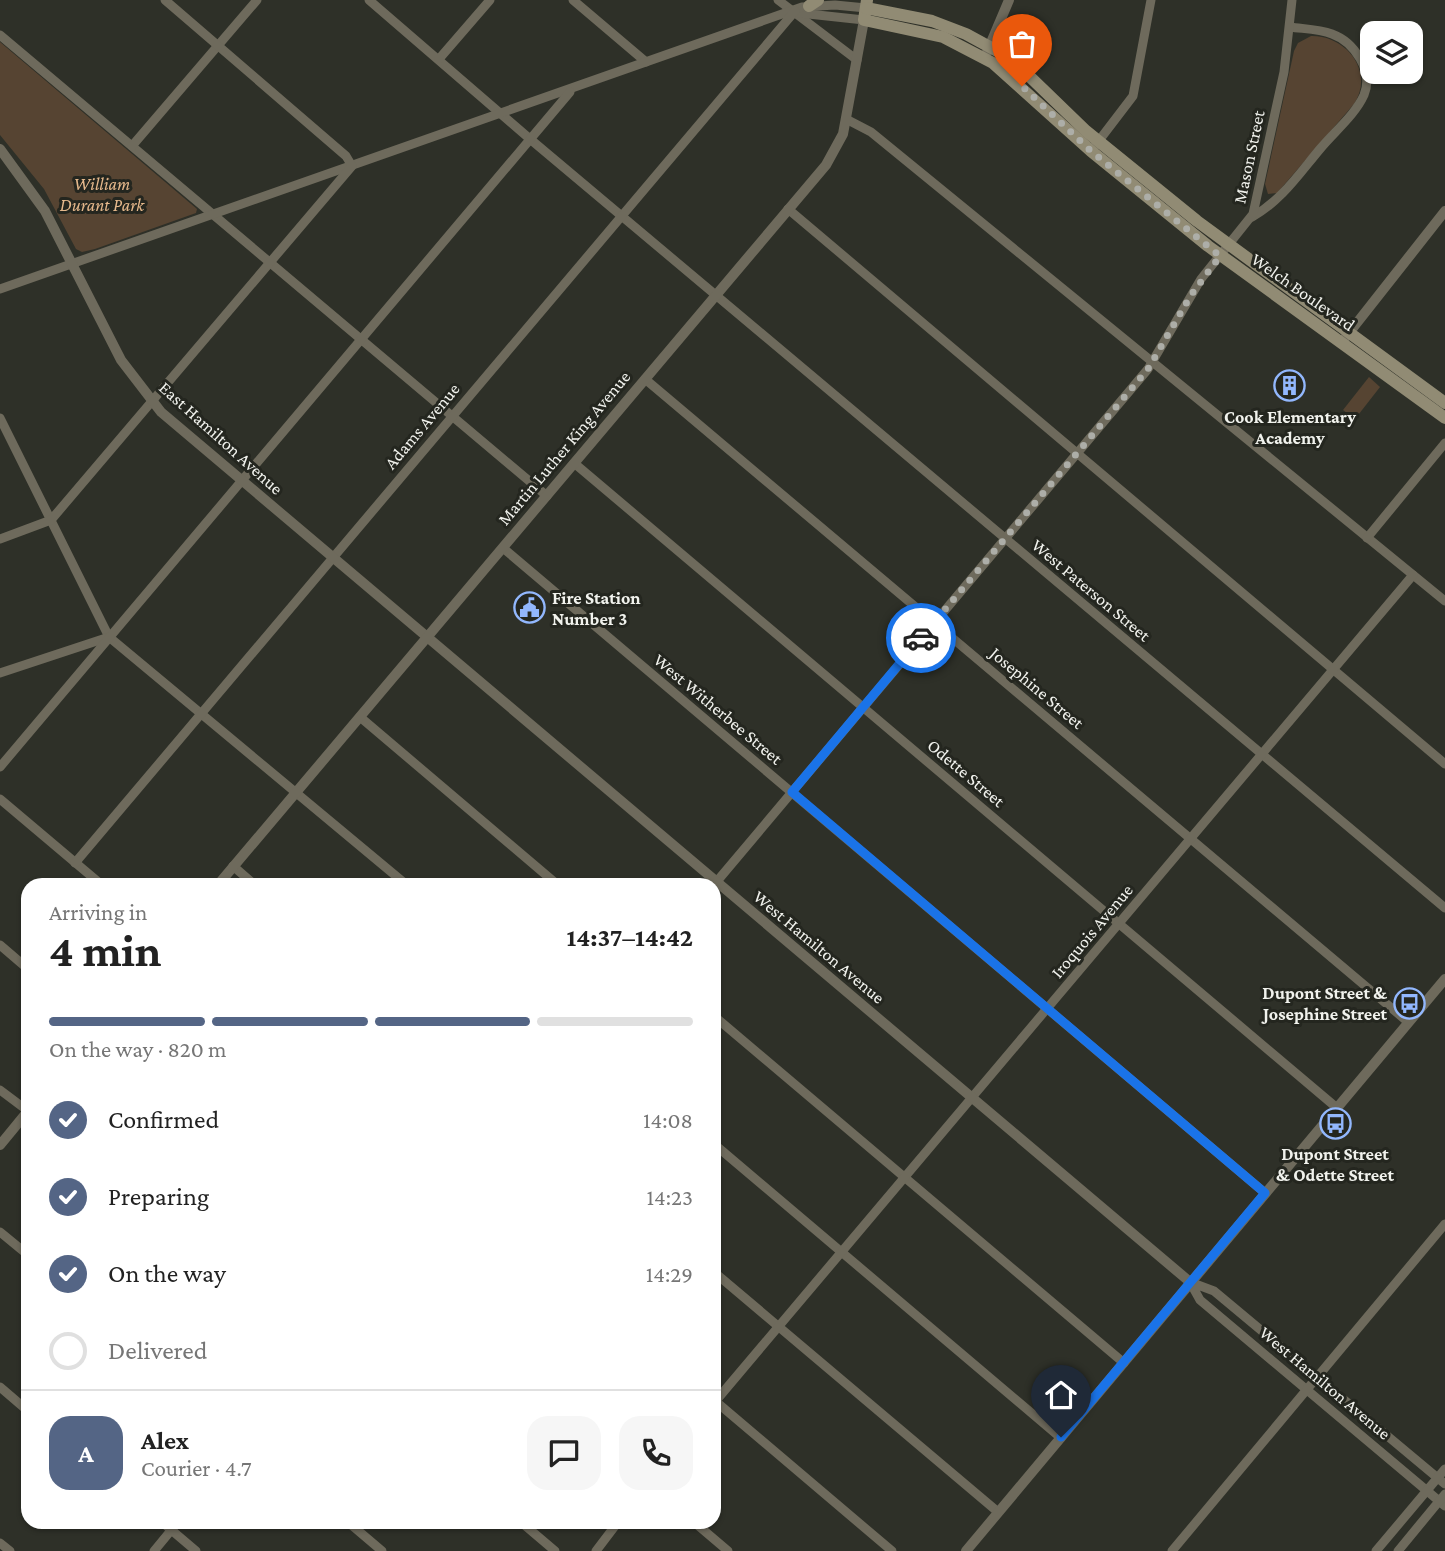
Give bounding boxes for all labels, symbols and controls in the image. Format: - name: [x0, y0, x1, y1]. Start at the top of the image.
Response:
- pin: [992, 14, 1052, 86]
- map controls: [1360, 21, 1423, 84]
- button: layers: [1360, 21, 1423, 84]
- icon: bag: [1003, 25, 1041, 63]
- street label: Mason Street: [1229, 108, 1269, 205]
- park label: William Durant Park: [60, 174, 145, 215]
- street label: Welch Boulevard: [1247, 249, 1359, 335]
- street label: Martin Luther King Avenue: [494, 367, 634, 529]
- building icon: Cook Elementary Academy: [1273, 369, 1307, 403]
- street label: East Hamilton Avenue: [155, 377, 287, 499]
- street label: Adams Avenue: [380, 379, 464, 473]
- place label: Cook Elementary Academy: [1224, 407, 1356, 448]
- street label: West Paterson Street: [1028, 535, 1155, 646]
- place label: Fire Station Number 3: [552, 588, 641, 629]
- public building icon: Fire Station Number 3: [512, 591, 546, 625]
- courier: [886, 603, 956, 673]
- icon: car: [902, 619, 940, 657]
- street label: Josephine Street: [985, 642, 1089, 734]
- street label: West Witherbee Street: [650, 649, 787, 769]
- street label: Odette Street: [923, 735, 1009, 812]
- street label: Iroquois Avenue: [1047, 880, 1137, 982]
- street label: West Hamilton Avenue: [749, 886, 889, 1008]
- text: Arriving in: [49, 899, 147, 925]
- text: 14:37–14:42: [566, 923, 693, 952]
- text: 4 min: [49, 925, 161, 976]
- place label: Dupont Street & Josephine Street: [1261, 983, 1388, 1024]
- bus stop icon: Dupont Street & Josephine Street: [1393, 986, 1427, 1020]
- text: On the way · 820 m: [49, 1036, 227, 1062]
- icon: check: [49, 1101, 87, 1139]
- text: Confirmed: [108, 1105, 219, 1134]
- text: 14:08: [643, 1107, 693, 1133]
- bus stop icon: Dupont Street & Odette Street: [1318, 1107, 1352, 1141]
- place label: Dupont Street & Odette Street: [1276, 1144, 1394, 1185]
- icon: check: [49, 1178, 87, 1216]
- text: Preparing: [108, 1182, 209, 1211]
- text: 14:23: [646, 1184, 693, 1210]
- icon: check: [49, 1255, 87, 1293]
- text: On the way: [108, 1259, 226, 1288]
- text: 14:29: [646, 1261, 693, 1287]
- street label: West Hamilton Avenue: [1255, 1322, 1395, 1444]
- text: Delivered: [108, 1336, 207, 1365]
- pin: [1031, 1365, 1091, 1437]
- icon: home: [1042, 1376, 1080, 1414]
- button: chat: [527, 1416, 601, 1490]
- button: phone: [619, 1416, 693, 1490]
- text: Alex: [141, 1426, 189, 1455]
- text: A: [78, 1439, 94, 1468]
- text: Courier · 4.7: [141, 1455, 252, 1481]

